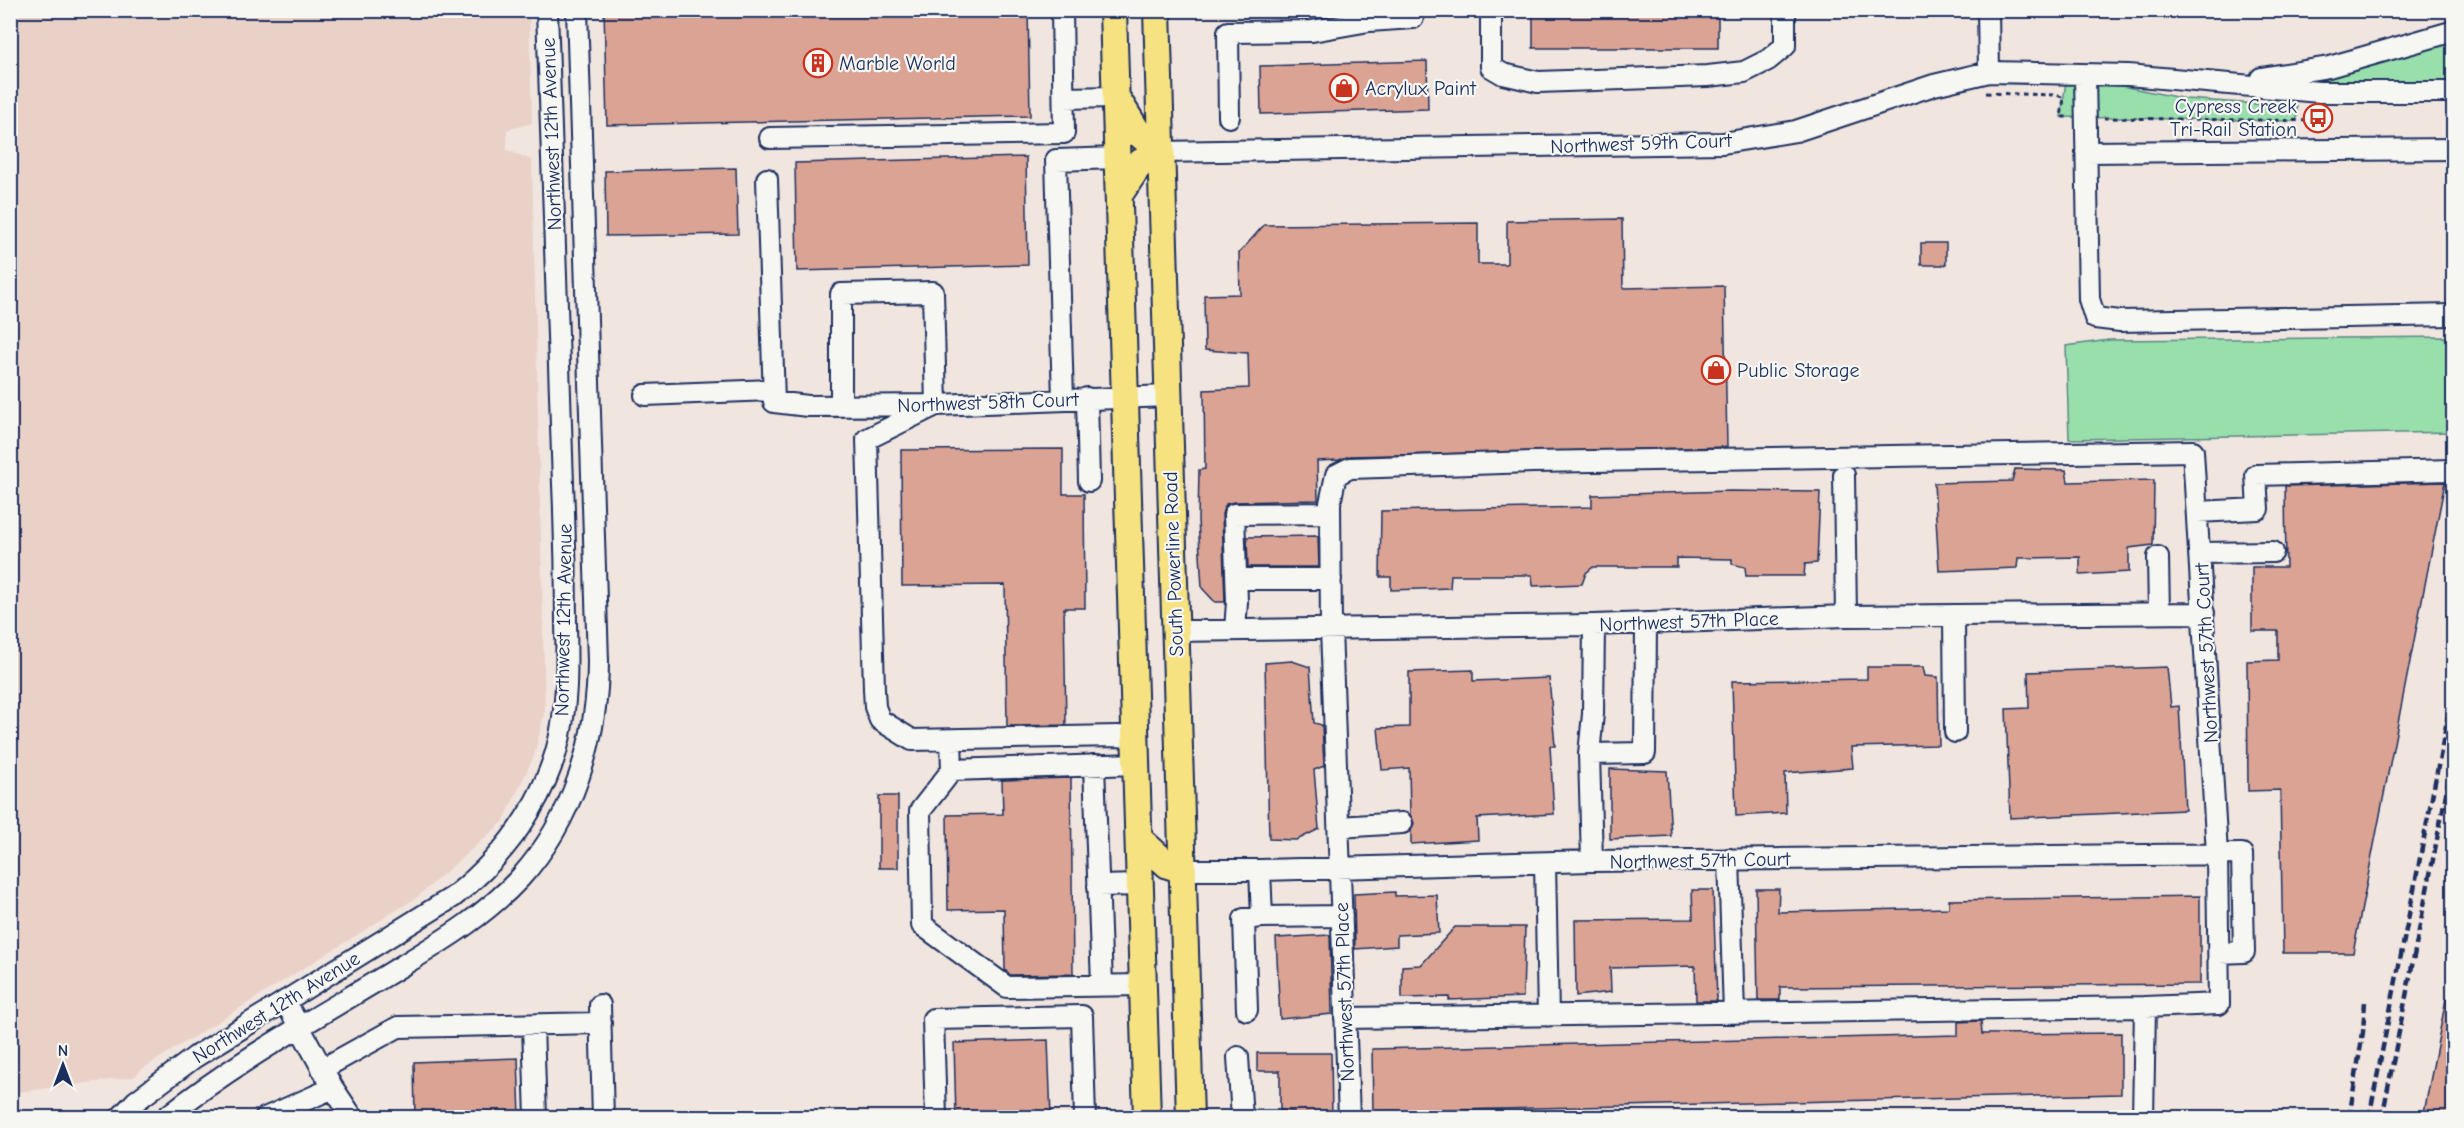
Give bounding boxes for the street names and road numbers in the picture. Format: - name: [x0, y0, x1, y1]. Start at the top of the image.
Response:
- street label: Northwest 12th Avenue: [537, 37, 566, 231]
- street label: Northwest 59th Court: [1550, 129, 1734, 158]
- street label: Northwest 58th Court: [897, 388, 1080, 417]
- street label: South Powerline Road: [1159, 471, 1188, 657]
- street label: Northwest 12th Avenue: [550, 523, 577, 717]
- street label: Northwest 57th Court: [2190, 561, 2223, 744]
- street label: Northwest 57th Place: [1599, 607, 1779, 636]
- street label: Northwest 57th Court: [1610, 847, 1792, 874]
- street label: Northwest 57th Place: [1330, 902, 1359, 1082]
- street label: Northwest 12th Avenue: [188, 947, 364, 1068]

